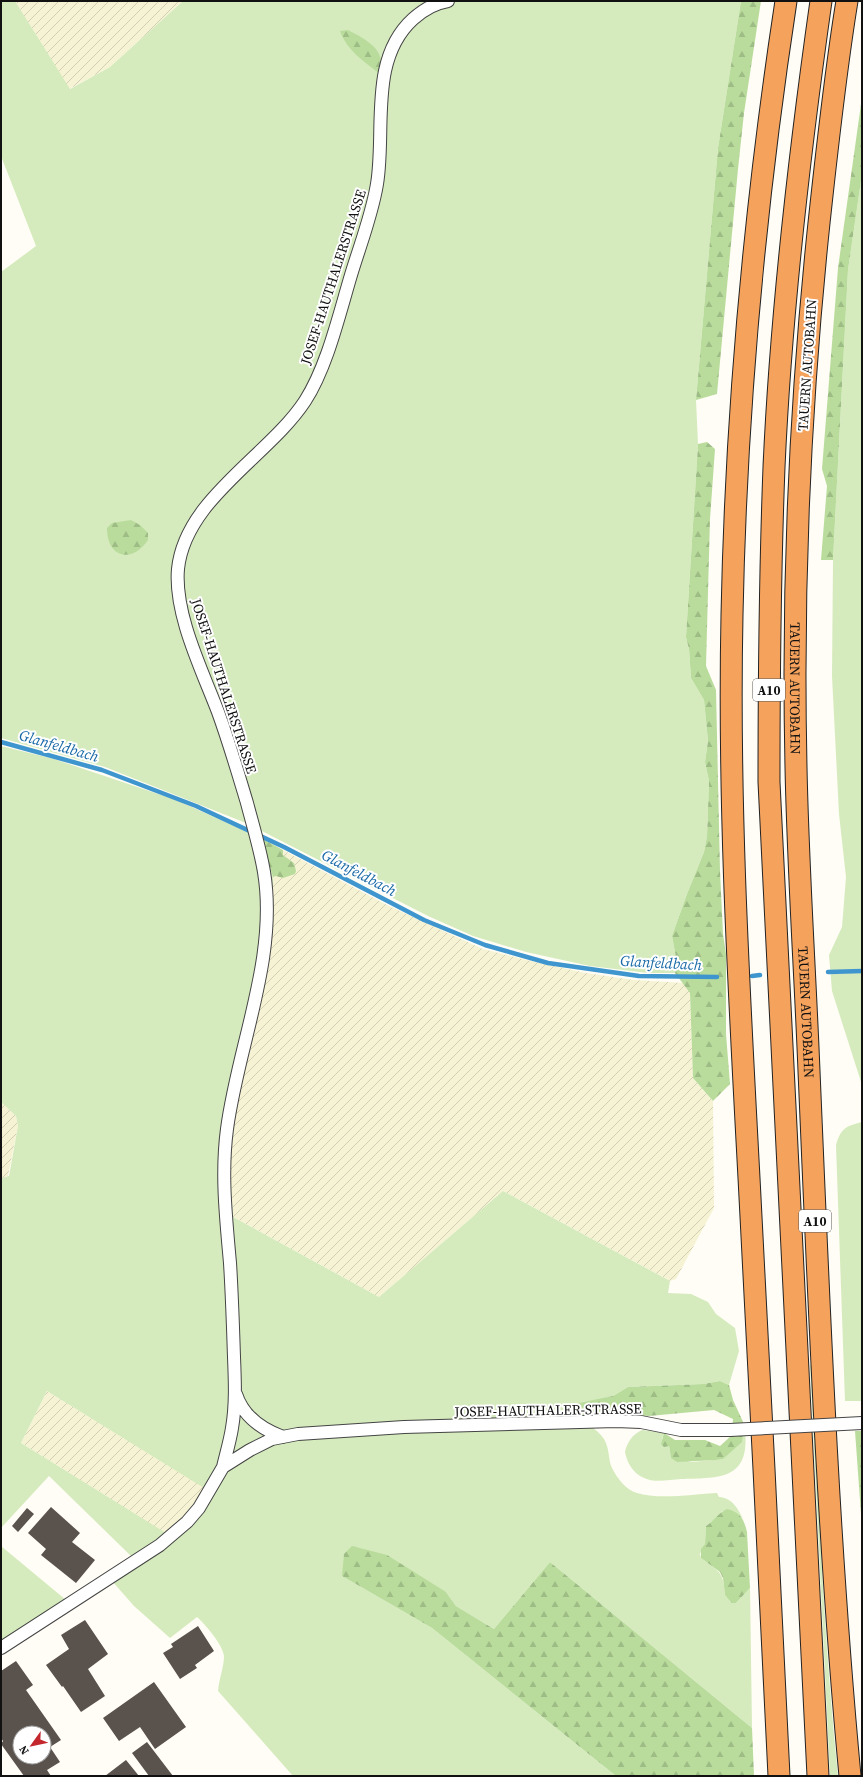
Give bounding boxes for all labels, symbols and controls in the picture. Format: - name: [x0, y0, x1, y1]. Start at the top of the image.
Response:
- street label: JOSEF-HAUTHALERSTRASSE: [295, 187, 371, 368]
- street label: TAUERN AUTOBAHN: [792, 299, 822, 431]
- street label: JOSEF-HAUTHALERSTRASSE: [186, 595, 262, 776]
- street label: TAUERN AUTOBAHN: [785, 622, 806, 755]
- road number: A10: [753, 679, 785, 701]
- water label: Glanfeldbach: [17, 724, 101, 767]
- water label: Glanfeldbach: [318, 844, 400, 901]
- street label: TAUERN AUTOBAHN: [793, 946, 819, 1079]
- water label: Glanfeldbach: [620, 950, 702, 975]
- road number: A10: [799, 1210, 831, 1232]
- street label: JOSEF-HAUTHALER-STRASSE: [453, 1398, 642, 1422]
- north arrow: [12, 1725, 52, 1765]
- text: N: [16, 1743, 33, 1758]

